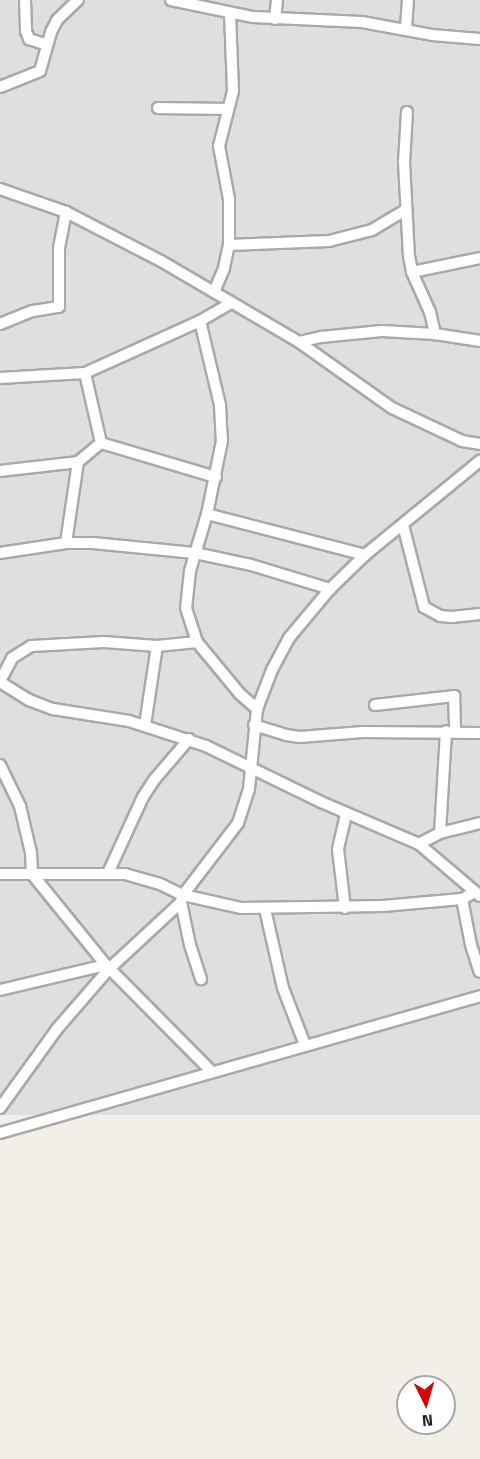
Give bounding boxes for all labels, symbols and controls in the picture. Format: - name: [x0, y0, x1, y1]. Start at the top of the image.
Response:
- north arrow: [396, 1375, 456, 1435]
- text: N: [421, 1409, 434, 1433]

